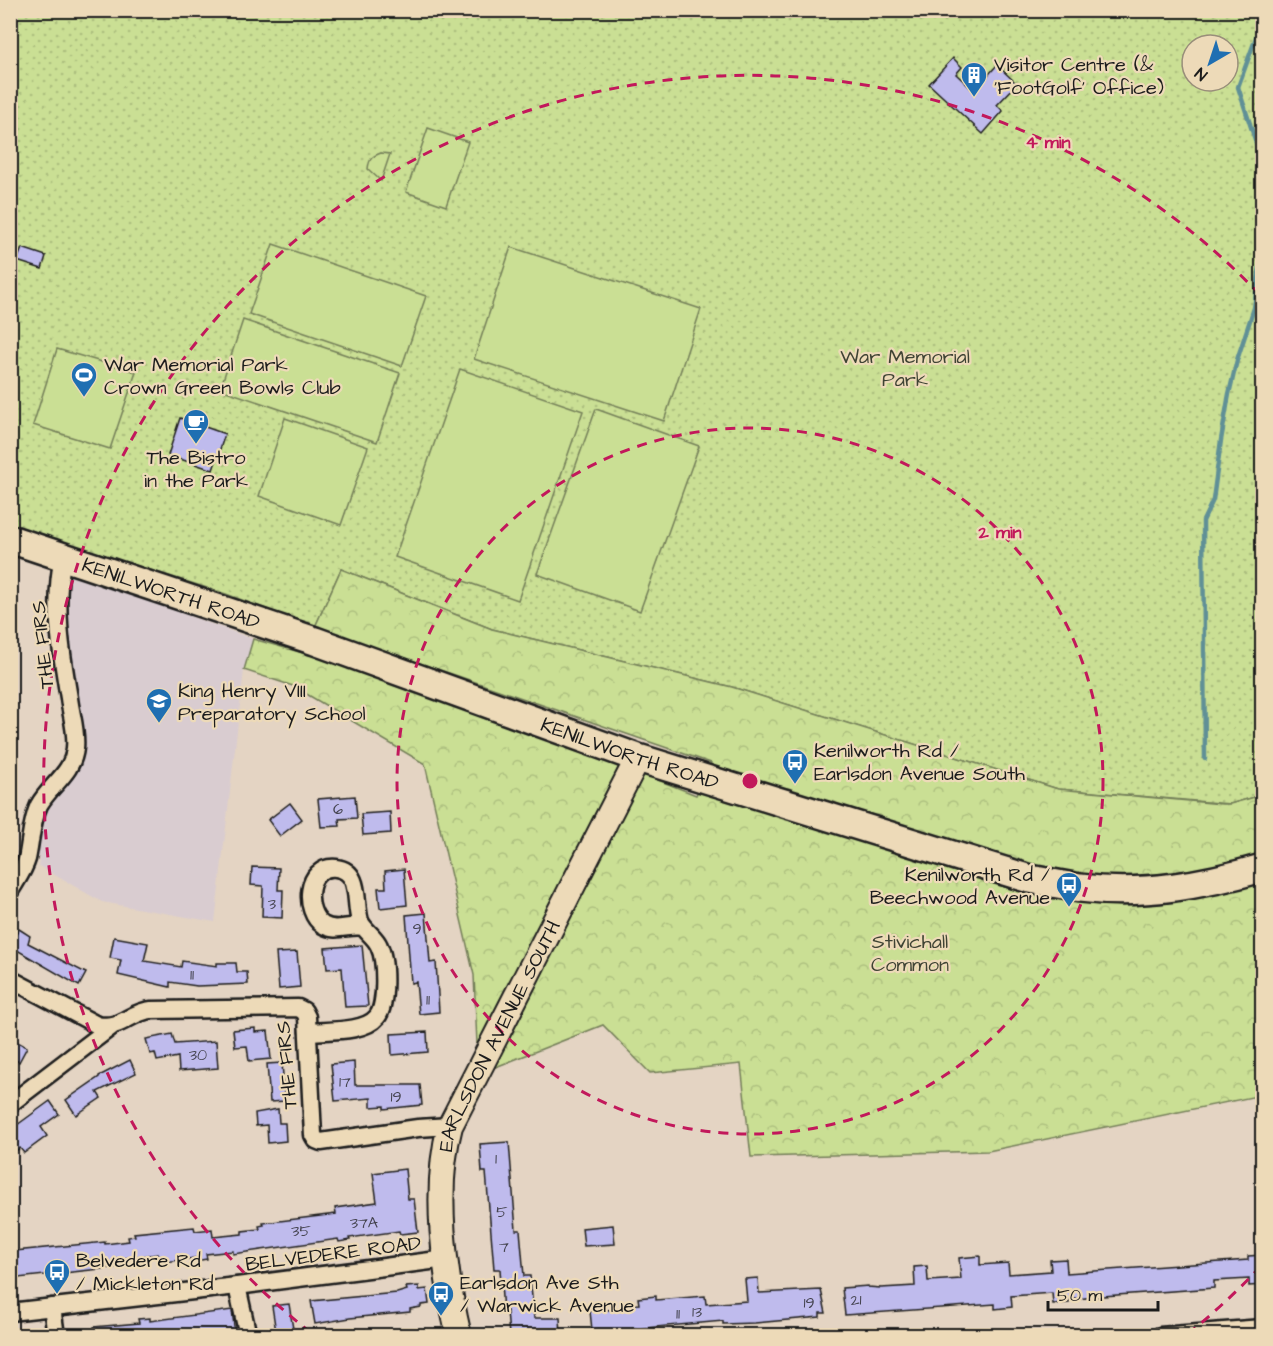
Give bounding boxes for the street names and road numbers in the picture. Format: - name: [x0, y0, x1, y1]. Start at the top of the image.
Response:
- street label: KENILWORTH ROAD: [78, 551, 264, 637]
- street label: THE FIRS: [24, 599, 62, 690]
- street label: KENILWORTH ROAD: [537, 711, 722, 797]
- street label: EARLSDON AVENUE SOUTH: [432, 916, 568, 1154]
- street label: THE FIRS: [269, 1020, 305, 1110]
- street label: BELVEDERE ROAD: [244, 1229, 423, 1279]

